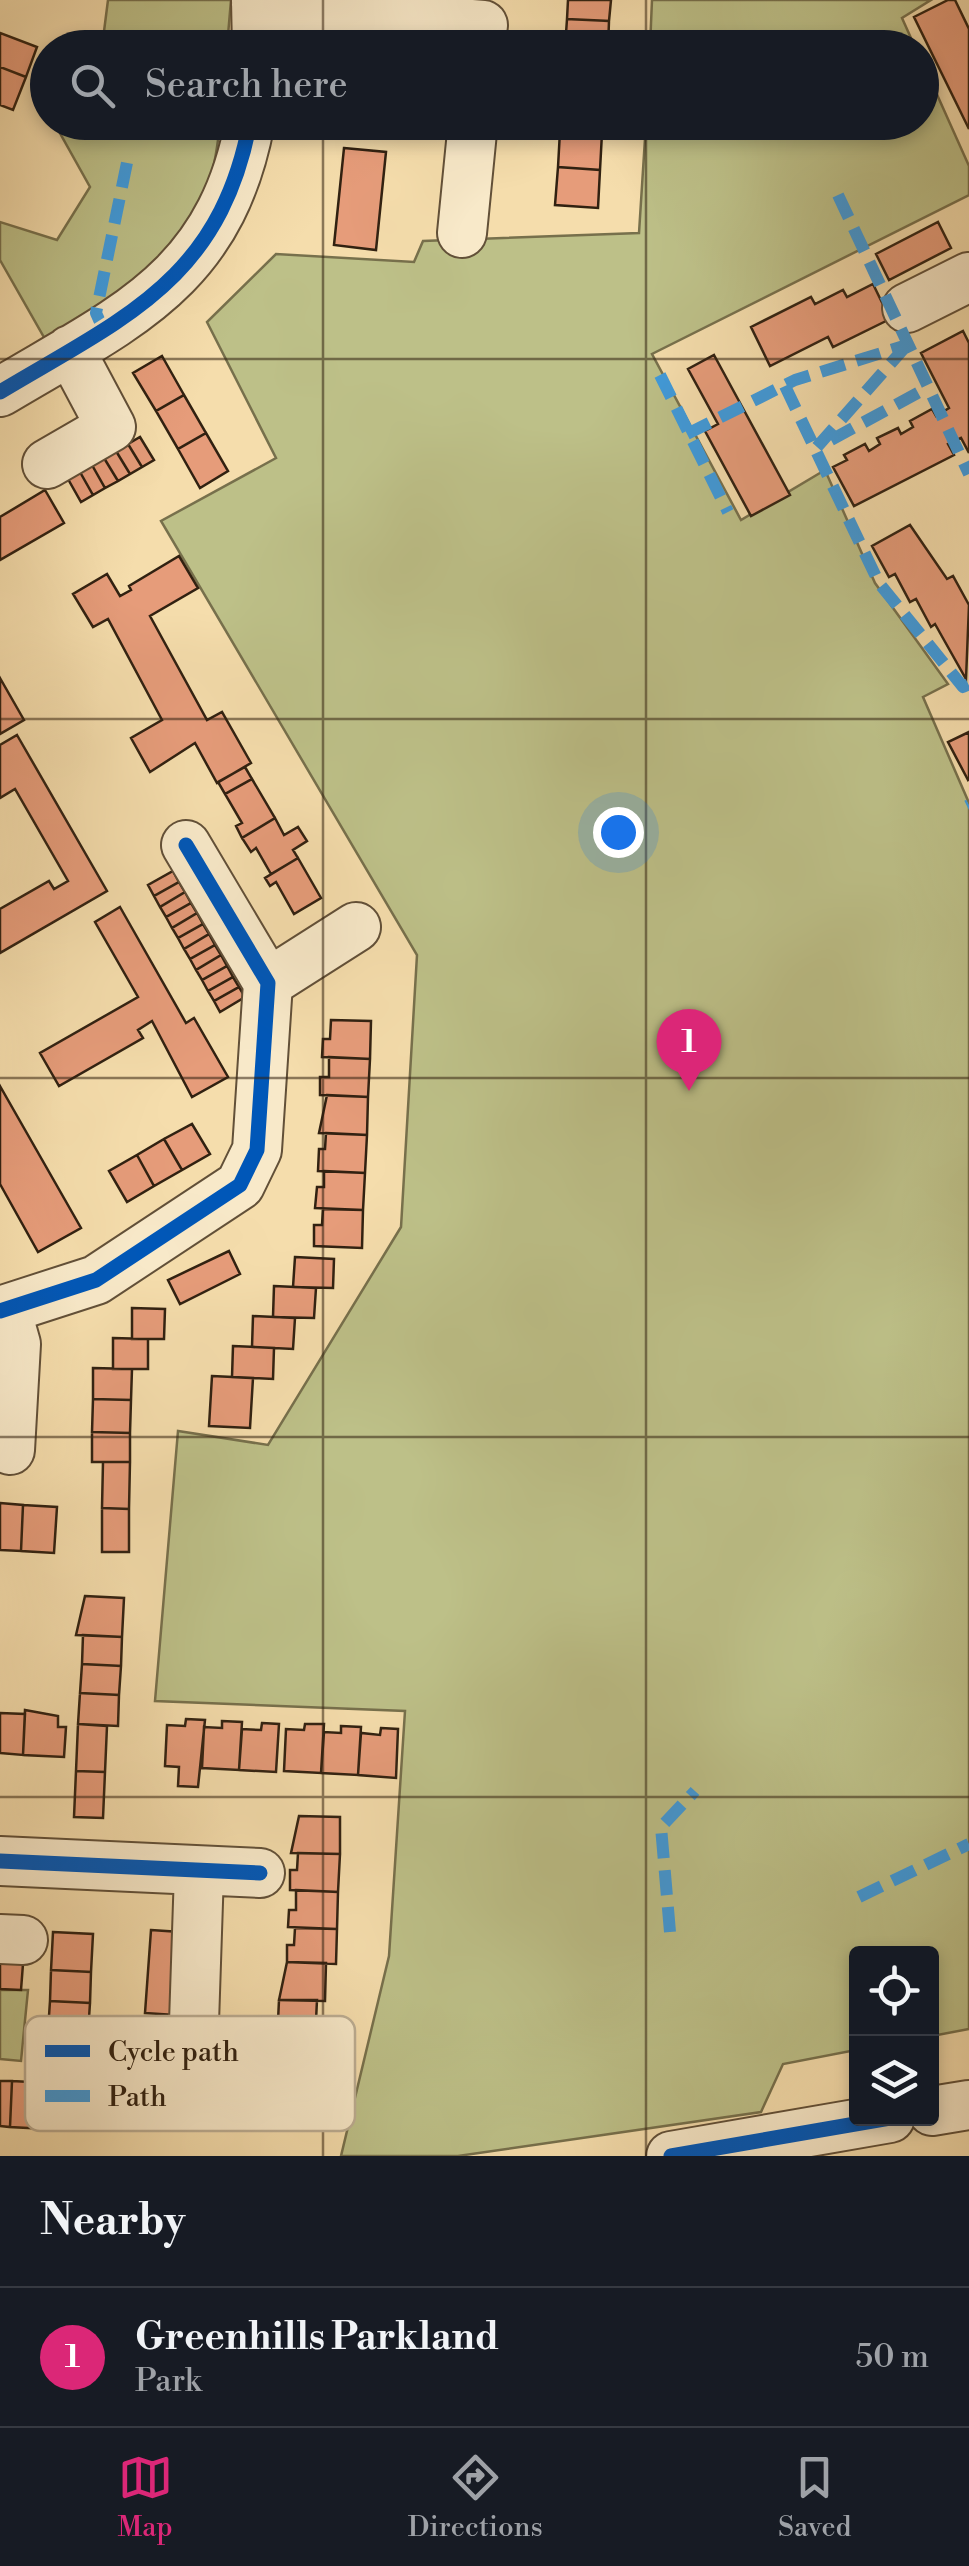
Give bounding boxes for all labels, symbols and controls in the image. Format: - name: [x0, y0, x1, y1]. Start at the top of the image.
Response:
- search box: [30, 30, 939, 140]
- icon: search: [65, 58, 120, 113]
- text: Search here: [145, 62, 348, 109]
- your location: [593, 807, 644, 858]
- pin: 1: [656, 1008, 722, 1091]
- map controls: [849, 1946, 939, 2126]
- button: locate: [849, 1946, 939, 2036]
- legend: [25, 2016, 355, 2131]
- text: Cycle path: [108, 2035, 239, 2070]
- button: layers: [849, 2036, 939, 2126]
- text: Path: [108, 2080, 167, 2115]
- text: Nearby: [40, 2195, 185, 2248]
- text: Greenhills Parkland: [135, 2314, 499, 2361]
- text: 1: [65, 2337, 80, 2377]
- text: 50 m: [856, 2337, 929, 2377]
- text: Park: [135, 2361, 202, 2401]
- tab: Map: [118, 2450, 173, 2545]
- tab: Directions: [408, 2450, 543, 2545]
- tab: Saved: [778, 2450, 851, 2545]

